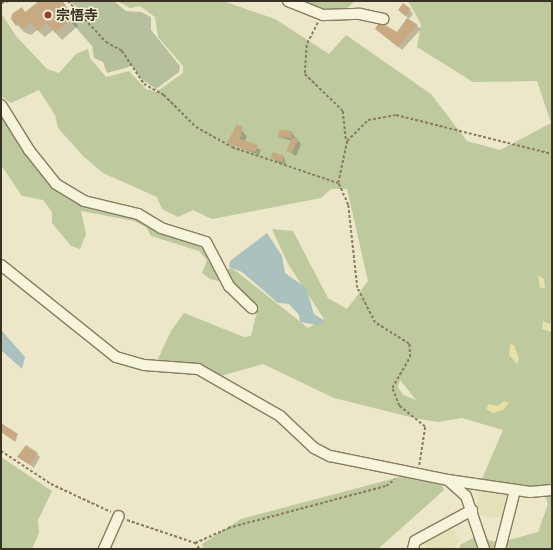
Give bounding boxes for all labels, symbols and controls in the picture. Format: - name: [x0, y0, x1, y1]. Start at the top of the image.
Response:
- place label: 宗悟寺: [56, 7, 98, 23]
- marker: 宗悟寺: [43, 10, 53, 20]

